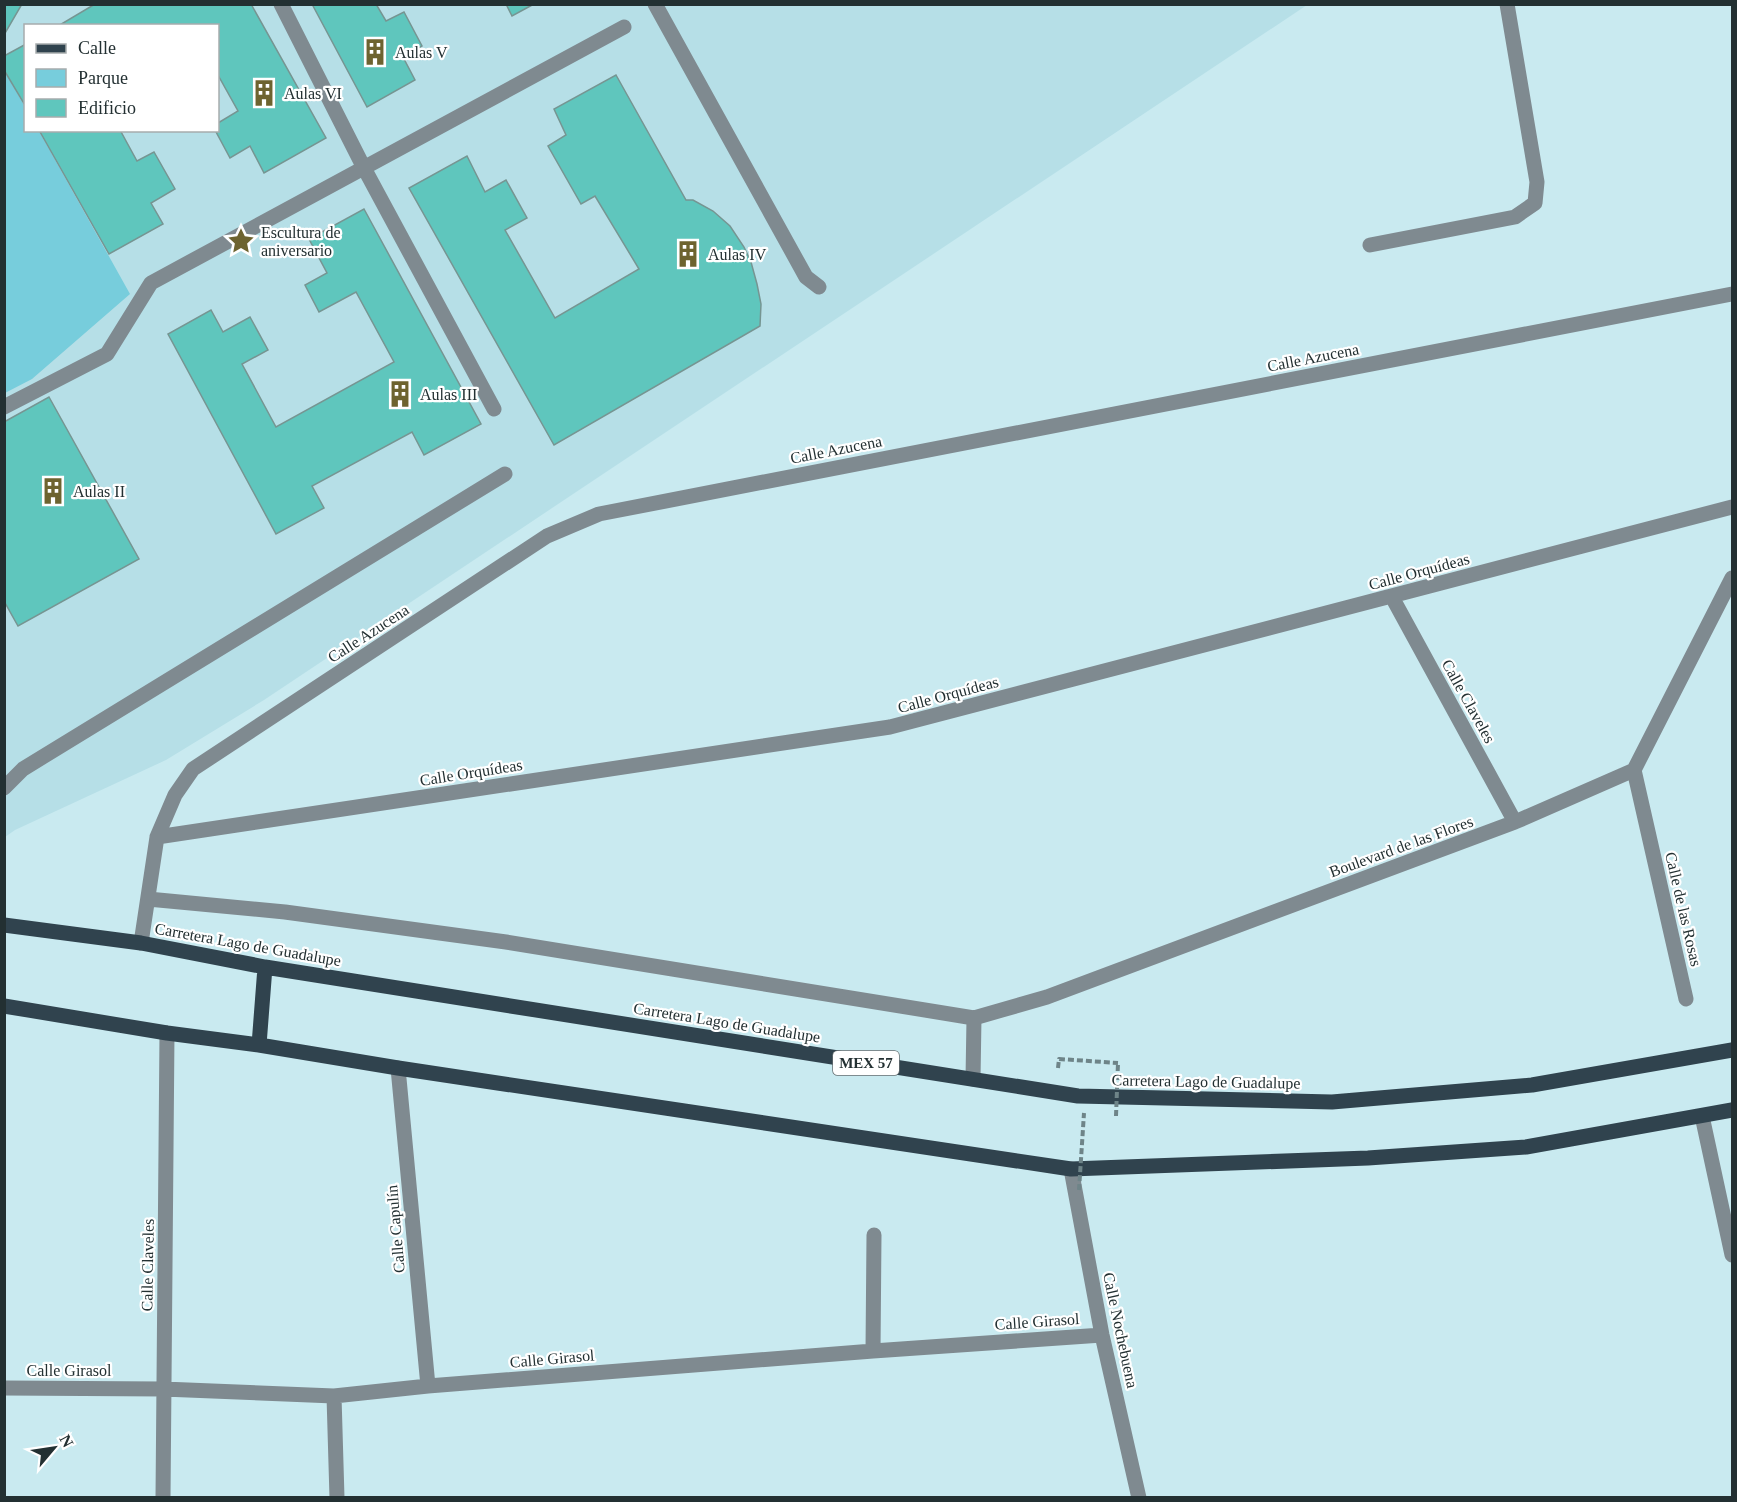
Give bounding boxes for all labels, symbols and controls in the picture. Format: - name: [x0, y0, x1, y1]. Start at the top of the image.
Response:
- legend: [24, 24, 219, 132]
- building icon: Aulas V: [360, 37, 390, 67]
- text: Calle: [78, 38, 116, 58]
- place label: Aulas V: [395, 44, 448, 61]
- text: Parque: [78, 68, 128, 88]
- building icon: Aulas VI: [249, 78, 279, 108]
- place label: Aulas VI: [284, 85, 342, 102]
- text: Edificio: [78, 98, 136, 118]
- place label: Escultura de aniversario: [261, 224, 341, 259]
- place icon: Escultura de aniversario: [226, 226, 256, 256]
- building icon: Aulas IV: [673, 239, 703, 269]
- place label: Aulas IV: [708, 246, 767, 263]
- street label: Calle Azucena: [1266, 340, 1360, 375]
- building icon: Aulas III: [385, 379, 415, 409]
- place label: Aulas III: [420, 386, 477, 403]
- street label: Calle Azucena: [789, 432, 883, 467]
- building icon: Aulas II: [38, 476, 68, 506]
- place label: Aulas II: [73, 483, 125, 500]
- street label: Calle Orquídeas: [1367, 550, 1472, 594]
- street label: Calle Azucena: [325, 601, 412, 666]
- street label: Calle Claveles: [1439, 657, 1499, 746]
- street label: Calle Orquídeas: [896, 673, 1001, 717]
- street label: Calle Orquídeas: [419, 756, 524, 790]
- street label: Boulevard de las Flores: [1327, 813, 1475, 880]
- street label: Calle de las Rosas: [1662, 850, 1705, 968]
- street label: Carretera Lago de Guadalupe: [153, 920, 342, 970]
- street label: Carretera Lago de Guadalupe: [632, 999, 821, 1047]
- road number: MEX 57: [833, 1051, 899, 1075]
- street label: Carretera Lago de Guadalupe: [1111, 1071, 1301, 1093]
- street label: Calle Capulín: [383, 1184, 409, 1274]
- street label: Calle Claveles: [138, 1218, 157, 1312]
- street label: Calle Nochebuena: [1100, 1271, 1141, 1389]
- street label: Calle Girasol: [994, 1310, 1081, 1333]
- street label: Calle Girasol: [509, 1346, 596, 1371]
- street label: Calle Girasol: [27, 1362, 112, 1379]
- north arrow: [24, 1418, 84, 1478]
- text: N: [56, 1432, 77, 1451]

